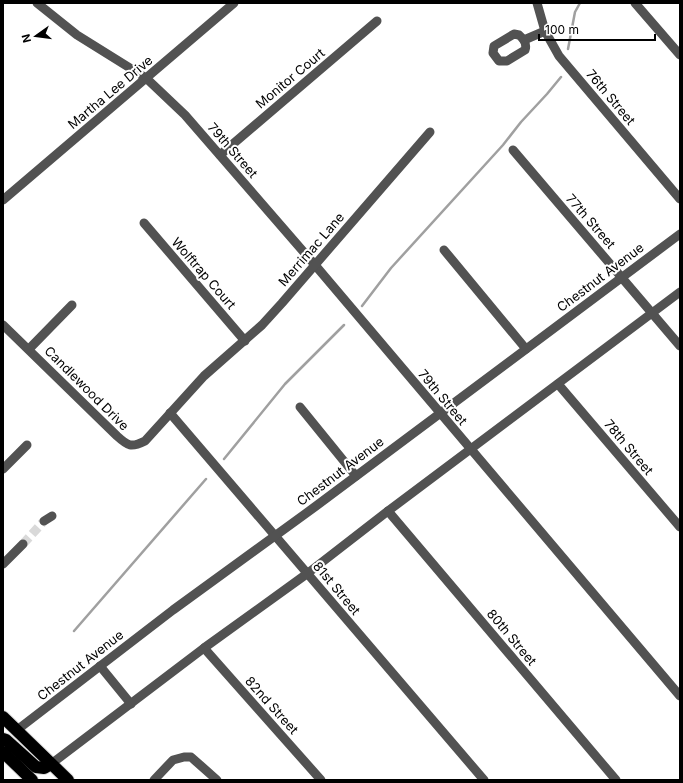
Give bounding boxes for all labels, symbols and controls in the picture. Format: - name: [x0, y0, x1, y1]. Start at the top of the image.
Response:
- north arrow: [16, 16, 56, 56]
- scale bar: [539, 16, 655, 42]
- text: 100 m: [545, 22, 579, 37]
- text: N: [18, 33, 34, 44]
- street label: Monitor Court: [252, 44, 328, 112]
- street label: Martha Lee Drive: [64, 52, 156, 132]
- street label: 76th Street: [583, 66, 639, 128]
- street label: 79th Street: [205, 119, 261, 181]
- street label: 77th Street: [563, 190, 619, 252]
- street label: Merrimac Lane: [275, 209, 347, 289]
- street label: Wolftrap Court: [168, 234, 240, 312]
- street label: Chestnut Avenue: [553, 239, 647, 315]
- street label: Candlewood Drive: [41, 342, 133, 434]
- street label: 79th Street: [415, 366, 471, 428]
- street label: 78th Street: [601, 416, 657, 478]
- street label: Chestnut Avenue: [293, 433, 387, 509]
- street label: 81st Street: [310, 558, 364, 618]
- street label: 80th Street: [484, 606, 540, 668]
- street label: Chestnut Avenue: [34, 626, 126, 704]
- street label: 82nd Street: [242, 673, 302, 737]

